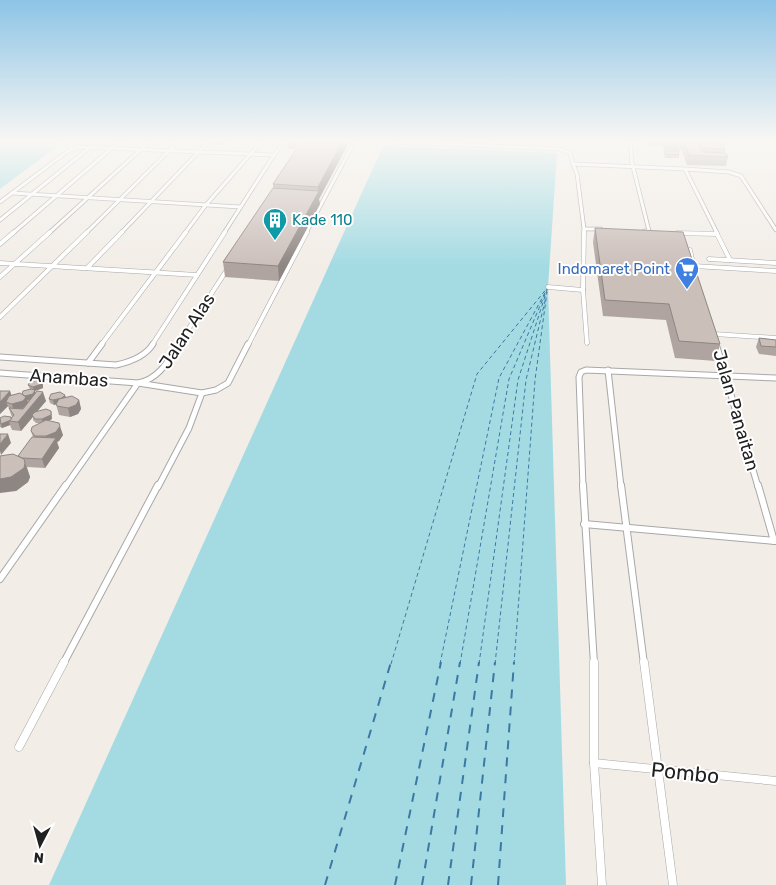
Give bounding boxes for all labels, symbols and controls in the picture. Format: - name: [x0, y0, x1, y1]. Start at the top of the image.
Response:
- building icon: Kade 110: [262, 207, 288, 241]
- place label: Kade 110: [292, 211, 353, 229]
- supermarket icon: Indomaret Point: [674, 256, 700, 290]
- place label: Indomaret Point: [558, 260, 670, 278]
- street label: Jalan Alas: [154, 289, 220, 373]
- street label: Jalan Panaitan: [708, 347, 764, 473]
- street label: Anambas: [29, 364, 109, 392]
- street label: Pombo: [650, 756, 720, 789]
- north arrow: [15, 820, 65, 870]
- text: N: [33, 848, 45, 866]

